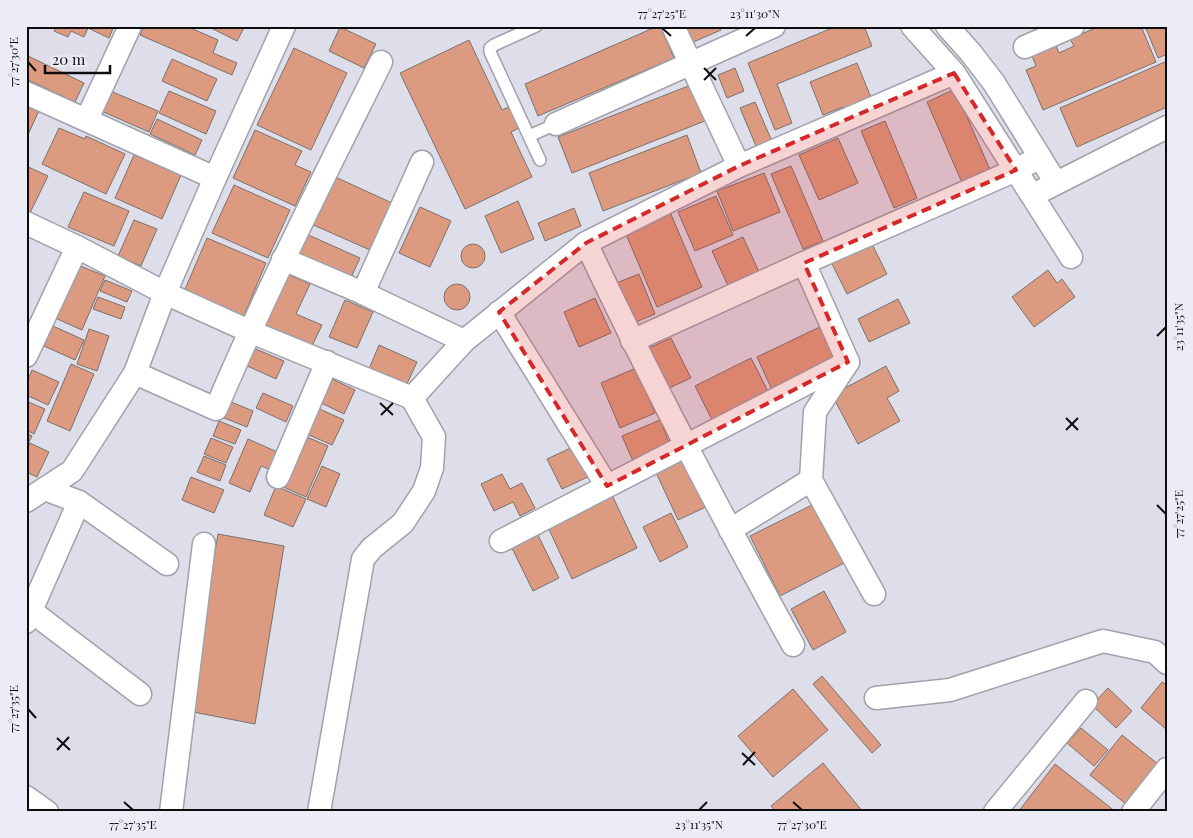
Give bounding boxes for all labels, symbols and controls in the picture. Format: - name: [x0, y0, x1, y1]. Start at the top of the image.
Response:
- text: 77°27'25"E: [638, 5, 686, 21]
- text: 23°11'30"N: [730, 5, 781, 21]
- text: 77°27'30"E: [5, 37, 21, 87]
- scale bar: [45, 42, 110, 74]
- text: 20 m: [52, 49, 86, 69]
- text: 23°11'35"N: [1170, 302, 1186, 351]
- text: 77°27'25"E: [1170, 490, 1186, 538]
- text: 77°27'35"E: [5, 685, 21, 733]
- text: 77°27'35"E: [109, 816, 157, 832]
- text: 23°11'35"N: [675, 816, 724, 832]
- text: 77°27'30"E: [777, 816, 827, 832]

